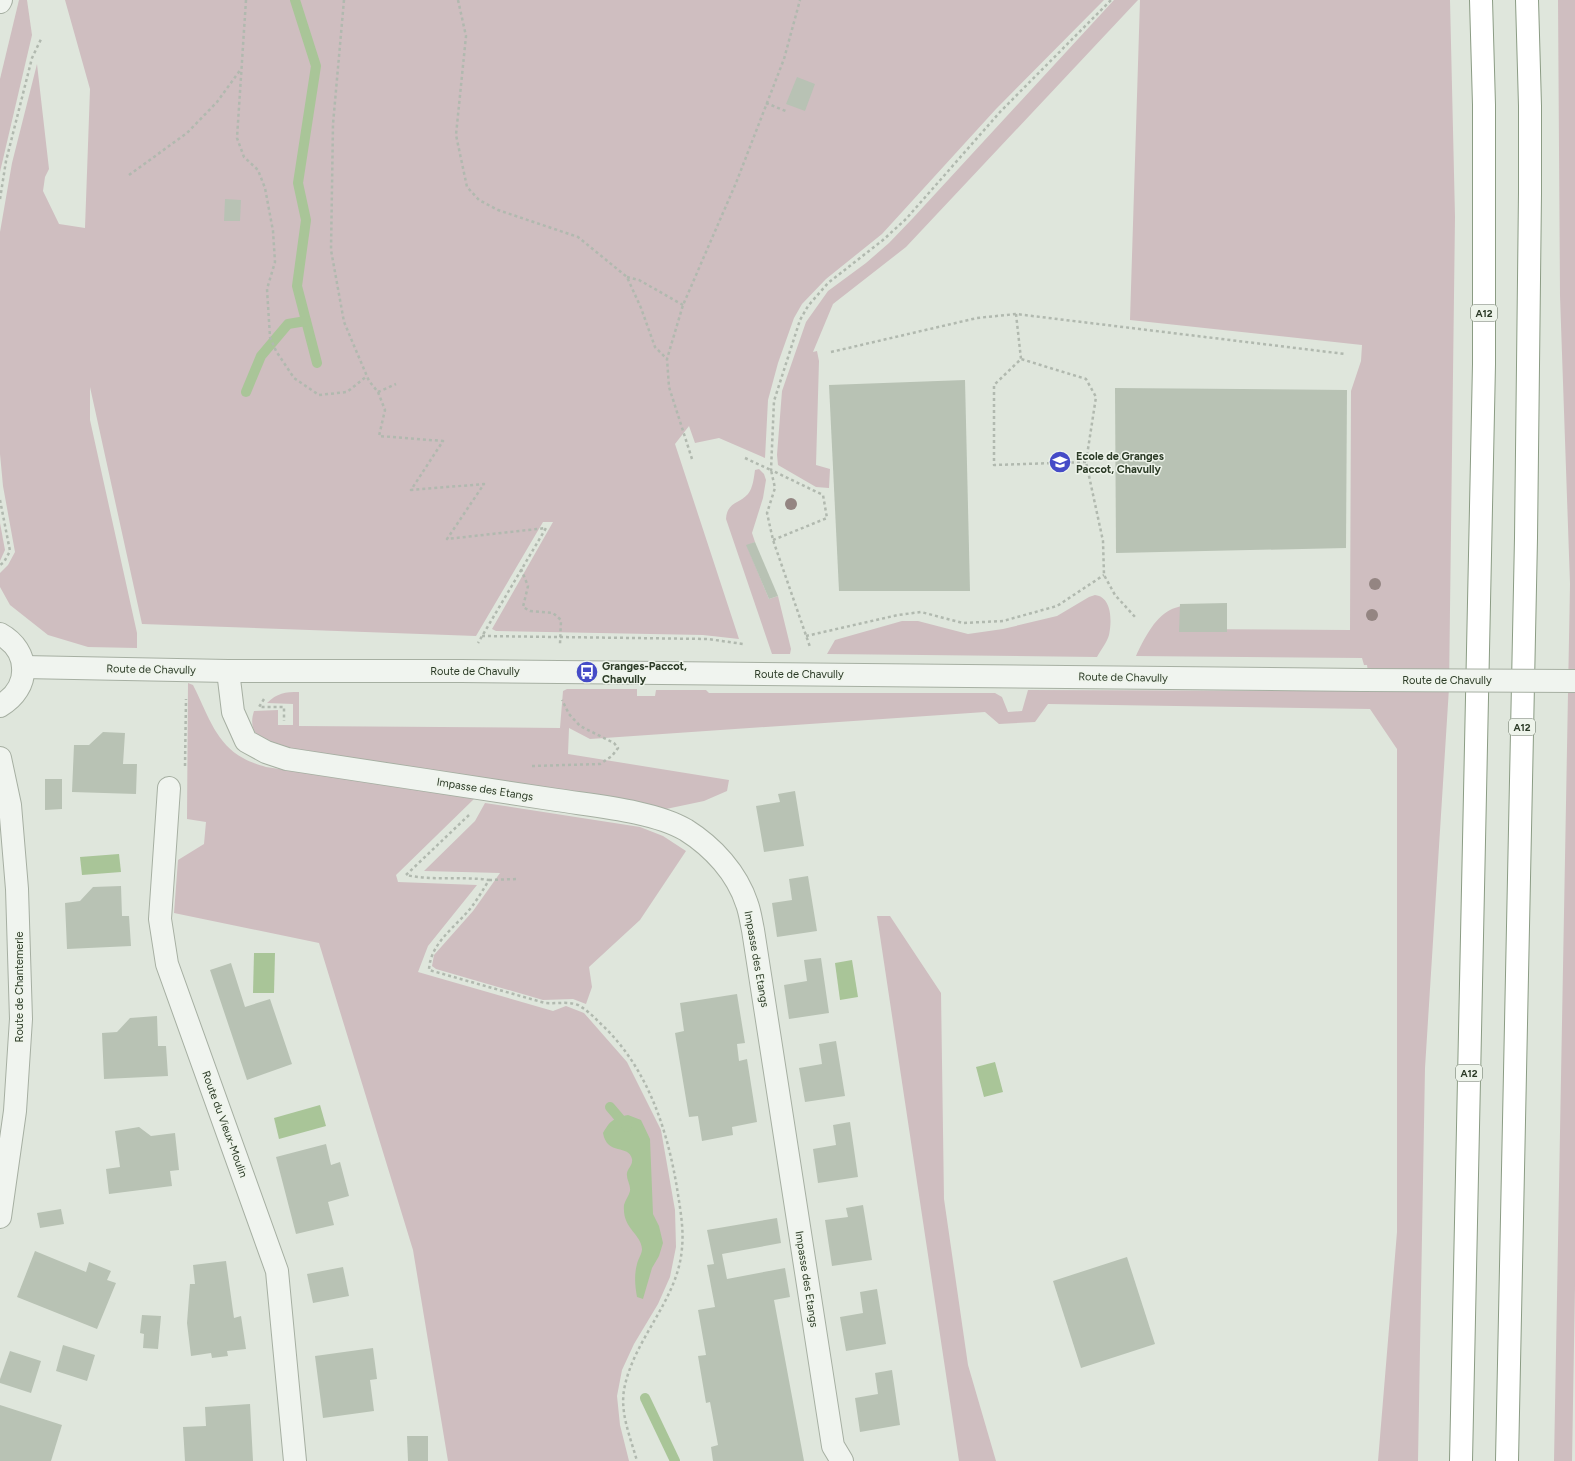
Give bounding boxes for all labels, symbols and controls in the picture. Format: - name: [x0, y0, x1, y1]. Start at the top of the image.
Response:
- road number: A12: [1471, 305, 1497, 321]
- school or university icon: Ecole de Granges Paccot, Chavully: [1047, 449, 1073, 475]
- place label: Ecole de Granges Paccot, Chavully: [1076, 450, 1164, 476]
- bus stop icon: Granges-Paccot, Chavully: [574, 659, 600, 685]
- place label: Granges-Paccot, Chavully: [602, 660, 687, 686]
- street label: Route de Chavully: [106, 662, 196, 677]
- street label: Route de Chavully: [430, 665, 520, 678]
- street label: Route de Chavully: [754, 668, 844, 681]
- street label: Route de Chavully: [1078, 670, 1168, 685]
- street label: Route de Chavully: [1402, 674, 1492, 687]
- road number: A12: [1509, 719, 1535, 735]
- street label: Impasse des Etangs: [436, 775, 534, 804]
- street label: Impasse des Etangs: [742, 910, 771, 1008]
- street label: Route de Chantemerle: [13, 932, 26, 1042]
- road number: A12: [1456, 1065, 1482, 1081]
- street label: Route du Vieux-Moulin: [199, 1069, 250, 1179]
- street label: Impasse des Etangs: [792, 1230, 821, 1328]

